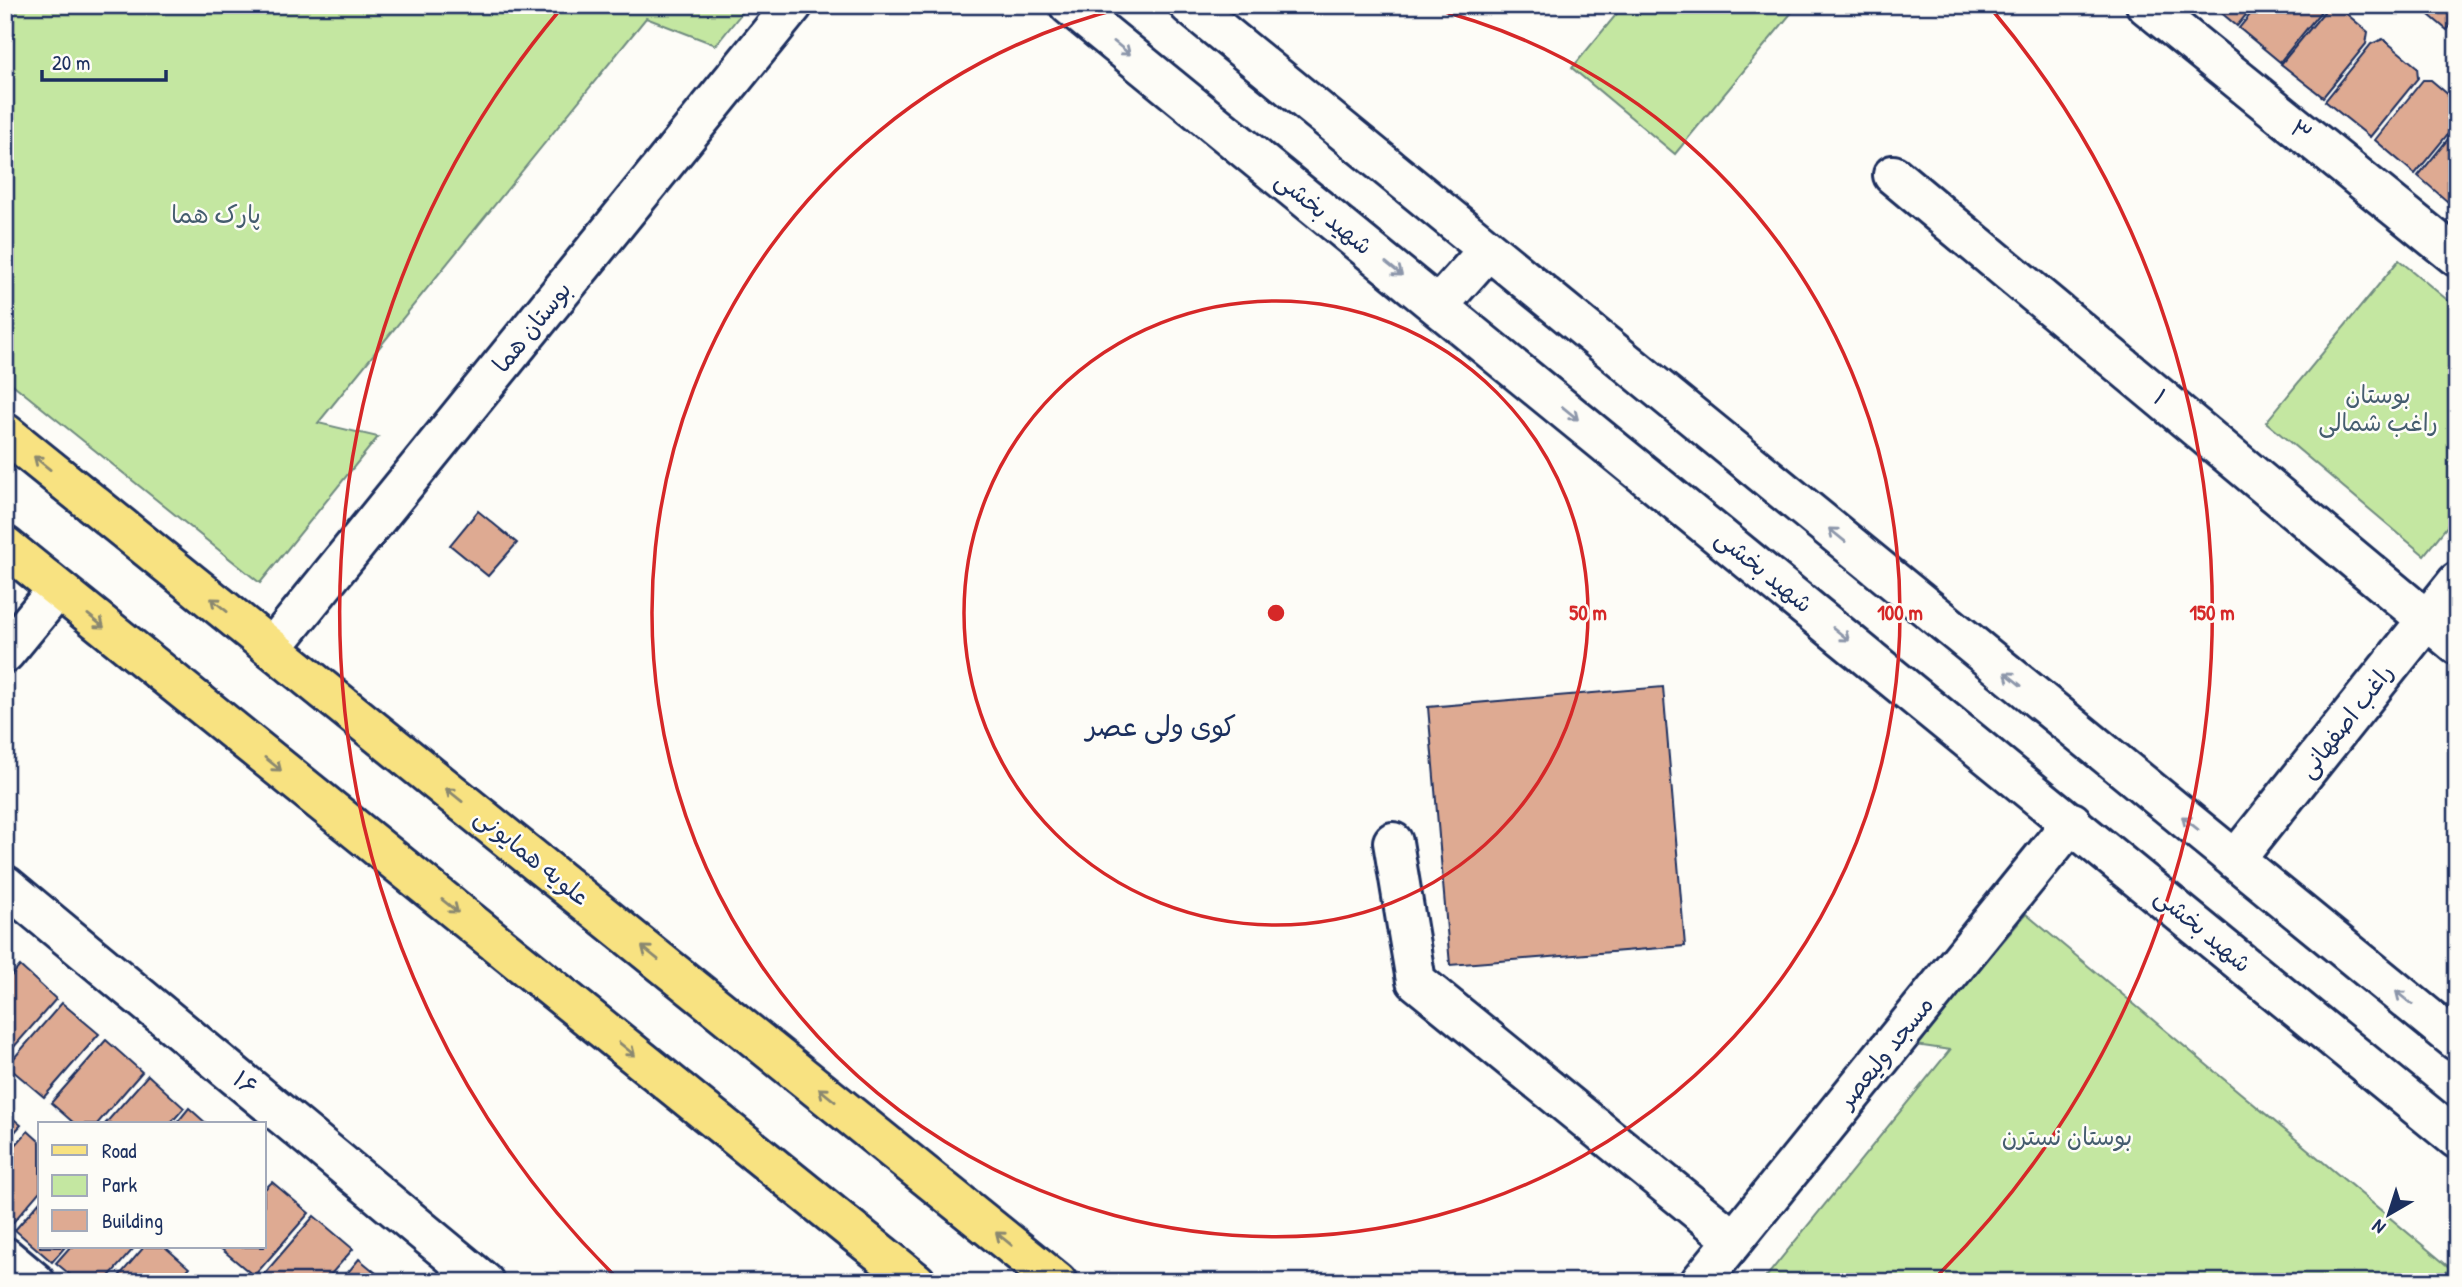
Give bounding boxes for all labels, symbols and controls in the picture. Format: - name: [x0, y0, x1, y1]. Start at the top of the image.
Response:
- scale bar: [42, 38, 166, 82]
- one-way arrow: [1113, 41, 1131, 56]
- text: 20 m: [52, 48, 90, 77]
- street label: ۳: [2284, 112, 2319, 149]
- street label: شهید بخشی: [1269, 163, 1380, 261]
- park label: پارک هما: [171, 198, 261, 230]
- one-way arrow: [1384, 262, 1402, 277]
- street label: بوستان هما: [485, 274, 578, 379]
- park label: بوستان راغب شمالی: [2318, 378, 2438, 438]
- street label: ۱: [2147, 381, 2174, 411]
- one-way arrow: [1561, 405, 1579, 421]
- one-way arrow: [33, 455, 51, 470]
- street label: شهید بخشی: [1709, 521, 1820, 619]
- one-way arrow: [1829, 527, 1847, 543]
- one-way arrow: [210, 598, 228, 613]
- text: 50 m: [1569, 598, 1607, 627]
- text: 100 m: [1877, 598, 1923, 627]
- text: 150 m: [2189, 598, 2235, 627]
- centre of rings: [1264, 601, 1288, 625]
- one-way arrow: [86, 613, 104, 629]
- one-way arrow: [1832, 627, 1850, 642]
- street label: راغب اصفهانی: [2290, 657, 2400, 784]
- one-way arrow: [2005, 671, 2023, 687]
- district label: کوی ولی عصر: [1084, 707, 1236, 745]
- one-way arrow: [263, 756, 282, 771]
- one-way arrow: [445, 787, 464, 802]
- street label: علویه همایونی: [468, 800, 597, 913]
- one-way arrow: [2181, 815, 2199, 831]
- street label: شهید بخشی: [2149, 880, 2259, 979]
- one-way arrow: [441, 899, 459, 914]
- one-way arrow: [642, 945, 660, 960]
- street label: مسجد ولیعصر: [1829, 989, 1940, 1115]
- one-way arrow: [2395, 990, 2413, 1006]
- one-way arrow: [618, 1041, 636, 1057]
- street label: ۱۶: [226, 1062, 265, 1102]
- one-way arrow: [819, 1088, 837, 1103]
- park label: بوستان نسترن: [2002, 1120, 2132, 1152]
- legend: [38, 1122, 266, 1248]
- text: Road: [102, 1136, 136, 1165]
- text: Park: [102, 1170, 137, 1199]
- north arrow: [2354, 1178, 2424, 1248]
- text: Building: [102, 1206, 163, 1235]
- text: N: [2366, 1214, 2390, 1240]
- one-way arrow: [996, 1231, 1014, 1246]

